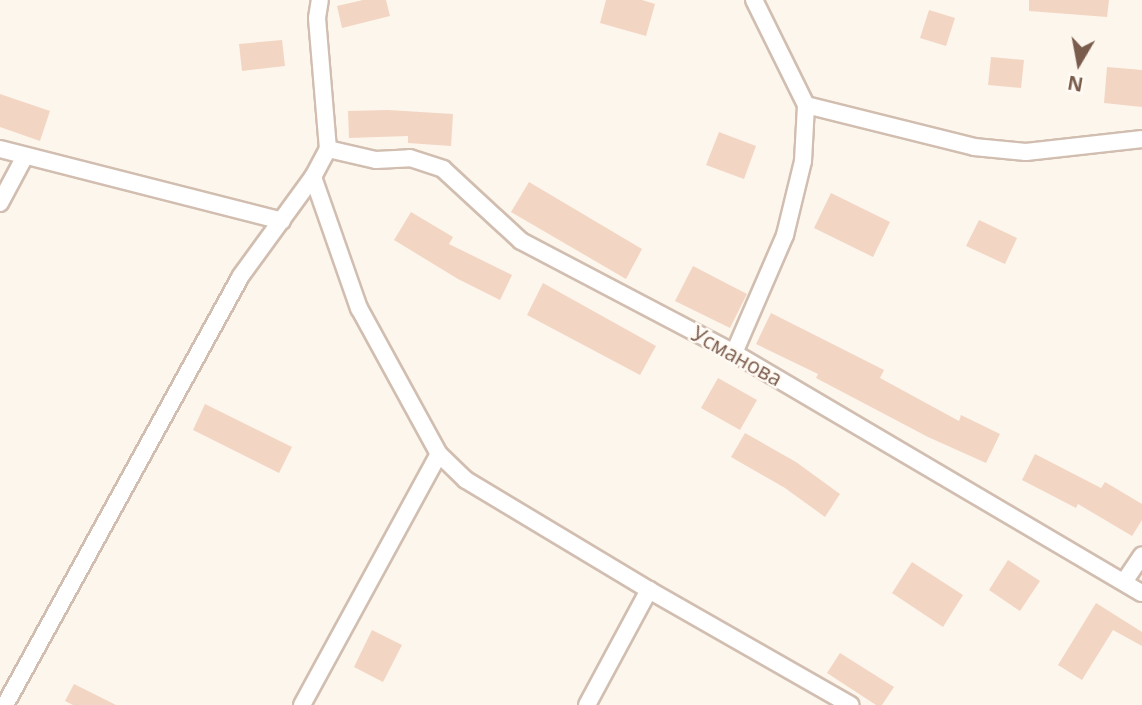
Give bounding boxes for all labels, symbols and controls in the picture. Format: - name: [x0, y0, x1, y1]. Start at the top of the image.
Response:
- north arrow: [1044, 28, 1114, 98]
- text: N: [1065, 70, 1085, 98]
- street label: Усманова: [687, 321, 787, 391]

